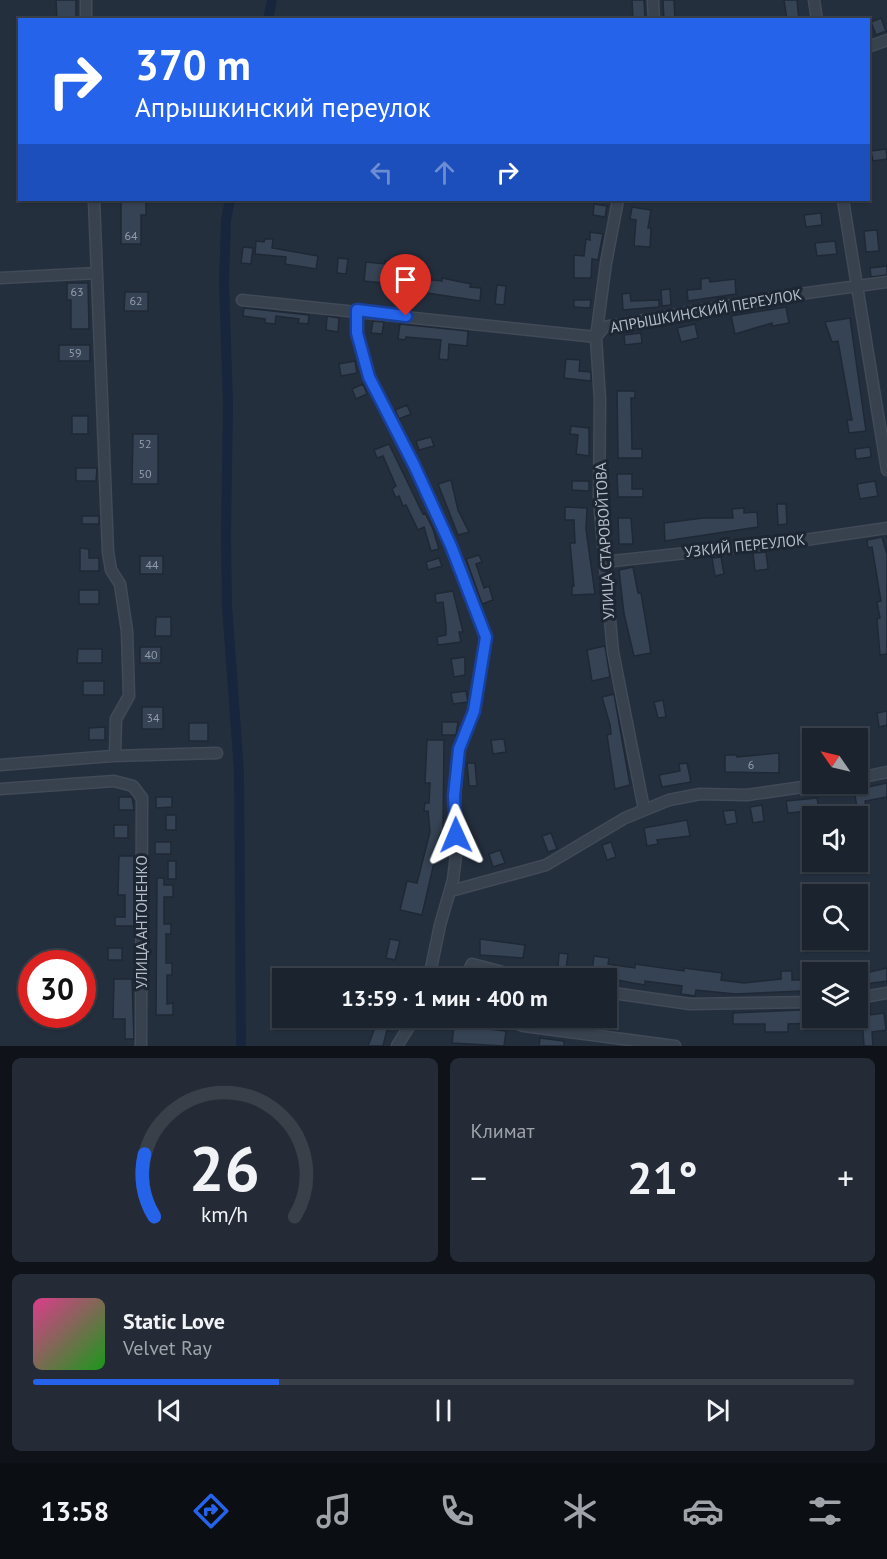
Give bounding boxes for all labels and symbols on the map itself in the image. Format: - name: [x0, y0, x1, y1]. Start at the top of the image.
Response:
- house number: 64: [124, 228, 138, 243]
- pin: [380, 254, 431, 316]
- house number: 63: [70, 284, 84, 299]
- street label: АПРЫШКИНСКИЙ ПЕРЕУЛОК: [609, 284, 803, 337]
- house number: 62: [129, 293, 143, 308]
- house number: 59: [68, 345, 82, 360]
- house number: 52: [138, 436, 152, 451]
- street label: УЛИЦА СТАРОВОЙТОВА: [591, 462, 618, 620]
- house number: 50: [138, 466, 152, 481]
- street label: УЗКИЙ ПЕРЕУЛОК: [684, 530, 806, 561]
- house number: 44: [145, 557, 159, 572]
- house number: 40: [144, 647, 158, 662]
- house number: 34: [146, 710, 160, 725]
- north arrow: [802, 728, 868, 794]
- house number: 6: [748, 757, 754, 772]
- position arrow: [424, 803, 488, 867]
- street label: УЛИЦА АНТОНЕНКО: [132, 855, 151, 989]
- speed limit sign: 30: [18, 950, 96, 1028]

